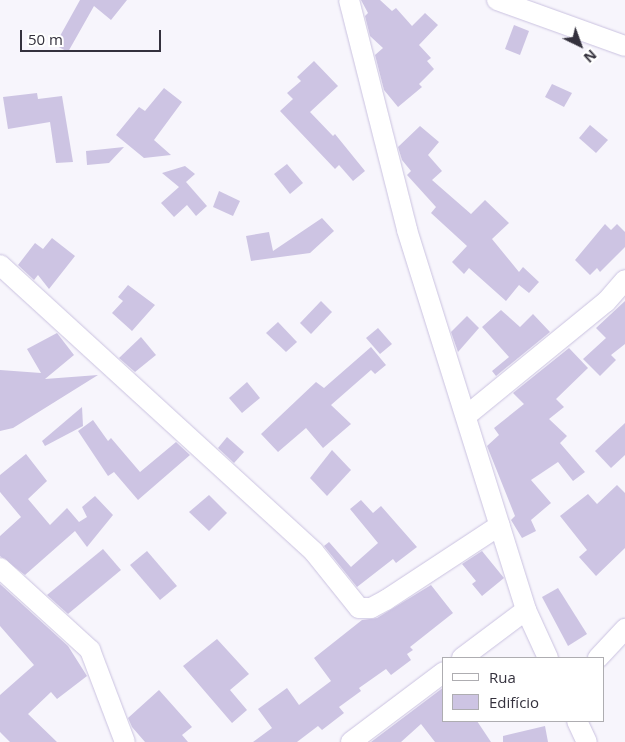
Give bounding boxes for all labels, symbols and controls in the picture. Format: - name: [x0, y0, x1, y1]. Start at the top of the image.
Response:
- scale bar: [22, 20, 164, 52]
- north arrow: [555, 20, 605, 70]
- text: 50 m: [28, 29, 63, 49]
- text: N: [580, 46, 601, 67]
- legend: [442, 657, 605, 722]
- text: Rua: [489, 667, 516, 687]
- text: Edifício: [489, 692, 539, 712]

